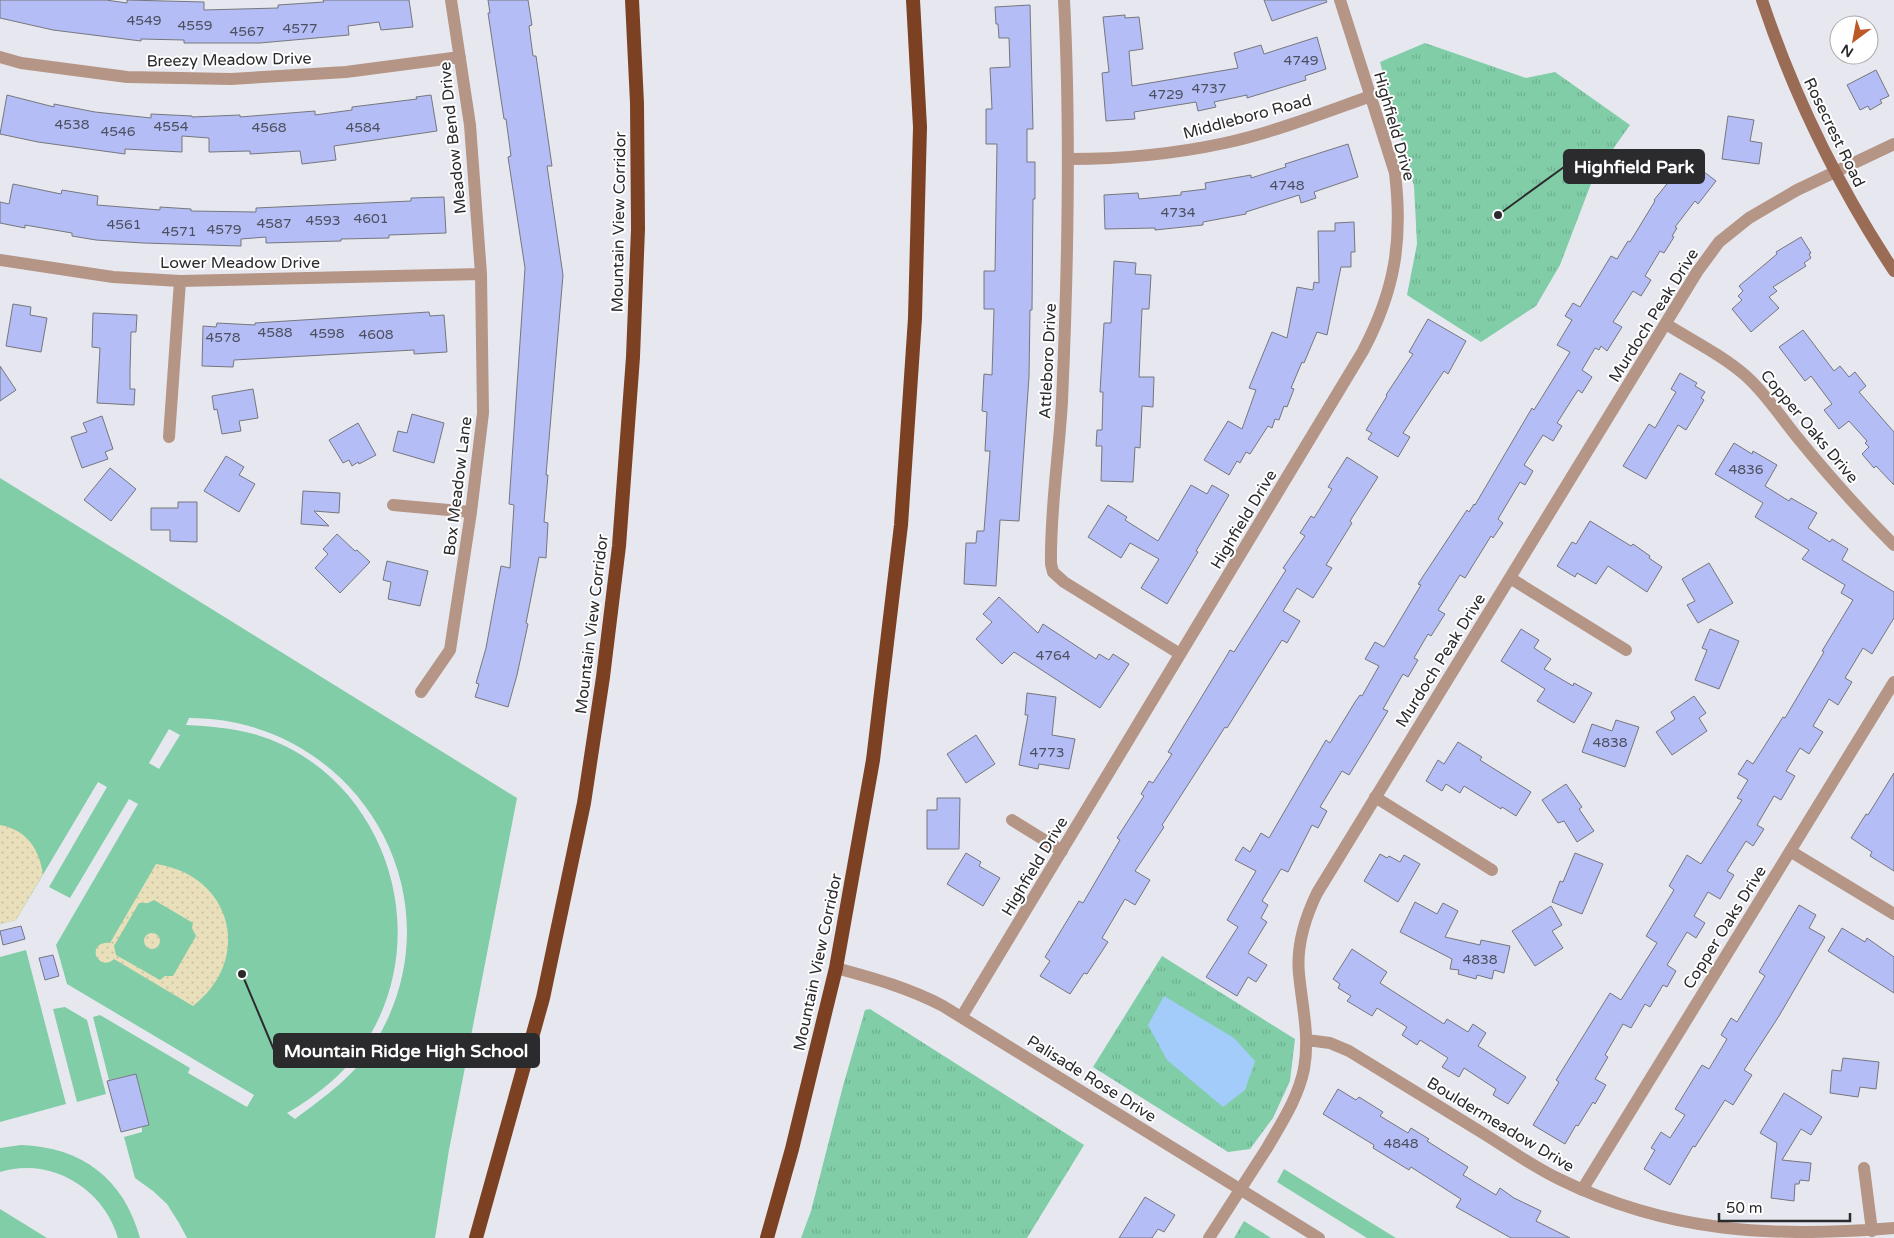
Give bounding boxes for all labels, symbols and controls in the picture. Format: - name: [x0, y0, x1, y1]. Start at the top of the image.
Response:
- house number: 4549: [126, 12, 162, 29]
- north arrow: [1829, 15, 1879, 65]
- house number: 4559: [177, 17, 213, 34]
- house number: 4577: [282, 20, 318, 37]
- house number: 4567: [229, 23, 265, 40]
- text: N: [1838, 40, 1857, 61]
- street label: Breezy Meadow Drive: [146, 49, 312, 71]
- house number: 4749: [1283, 52, 1319, 69]
- street label: Meadow Bend Drive: [435, 61, 471, 215]
- street label: Highfield Drive: [1369, 69, 1419, 183]
- street label: Rosecrest Road: [1799, 74, 1869, 190]
- house number: 4737: [1191, 80, 1227, 97]
- house number: 4729: [1148, 86, 1184, 103]
- street label: Middleboro Road: [1181, 90, 1314, 144]
- house number: 4538: [54, 116, 90, 133]
- house number: 4554: [153, 118, 189, 135]
- house number: 4568: [251, 119, 287, 136]
- house number: 4584: [345, 119, 381, 136]
- house number: 4546: [100, 123, 136, 140]
- street label: Mountain View Corridor: [607, 131, 631, 313]
- callout: Highfield Park: [1564, 150, 1704, 183]
- text: Highfield Park: [1574, 156, 1694, 178]
- house number: 4748: [1269, 177, 1305, 194]
- house number: 4734: [1160, 204, 1196, 221]
- house number: 4601: [353, 210, 389, 227]
- house number: 4593: [305, 212, 341, 229]
- house number: 4587: [256, 215, 292, 232]
- house number: 4561: [106, 216, 142, 233]
- house number: 4579: [206, 221, 242, 238]
- house number: 4571: [161, 223, 197, 240]
- street label: Murdoch Peak Drive: [1605, 245, 1703, 386]
- street label: Lower Meadow Drive: [160, 253, 320, 273]
- street label: Attleboro Drive: [1035, 303, 1061, 419]
- house number: 4588: [257, 324, 293, 341]
- house number: 4598: [309, 325, 345, 342]
- house number: 4608: [358, 326, 394, 343]
- house number: 4578: [205, 329, 241, 346]
- street label: Copper Oaks Drive: [1756, 366, 1862, 487]
- street label: Box Meadow Lane: [440, 415, 476, 557]
- house number: 4836: [1728, 461, 1764, 478]
- street label: Highfield Drive: [1206, 466, 1281, 573]
- street label: Mountain View Corridor: [571, 532, 613, 715]
- street label: Murdoch Peak Drive: [1392, 590, 1490, 731]
- house number: 4764: [1035, 647, 1071, 664]
- house number: 4838: [1592, 734, 1628, 751]
- house number: 4773: [1029, 744, 1065, 761]
- street label: Highfield Drive: [997, 813, 1072, 920]
- street label: Copper Oaks Drive: [1679, 862, 1771, 993]
- street label: Mountain View Corridor: [789, 871, 847, 1053]
- house number: 4838: [1462, 951, 1498, 968]
- street label: Palisade Rose Drive: [1023, 1031, 1160, 1127]
- callout: Mountain Ridge High School: [274, 1034, 539, 1067]
- text: Mountain Ridge High School: [284, 1040, 528, 1062]
- street label: Bouldermeadow Drive: [1423, 1073, 1578, 1177]
- house number: 4848: [1383, 1135, 1419, 1152]
- scale bar: [1719, 1190, 1850, 1222]
- text: 50 m: [1726, 1199, 1763, 1217]

